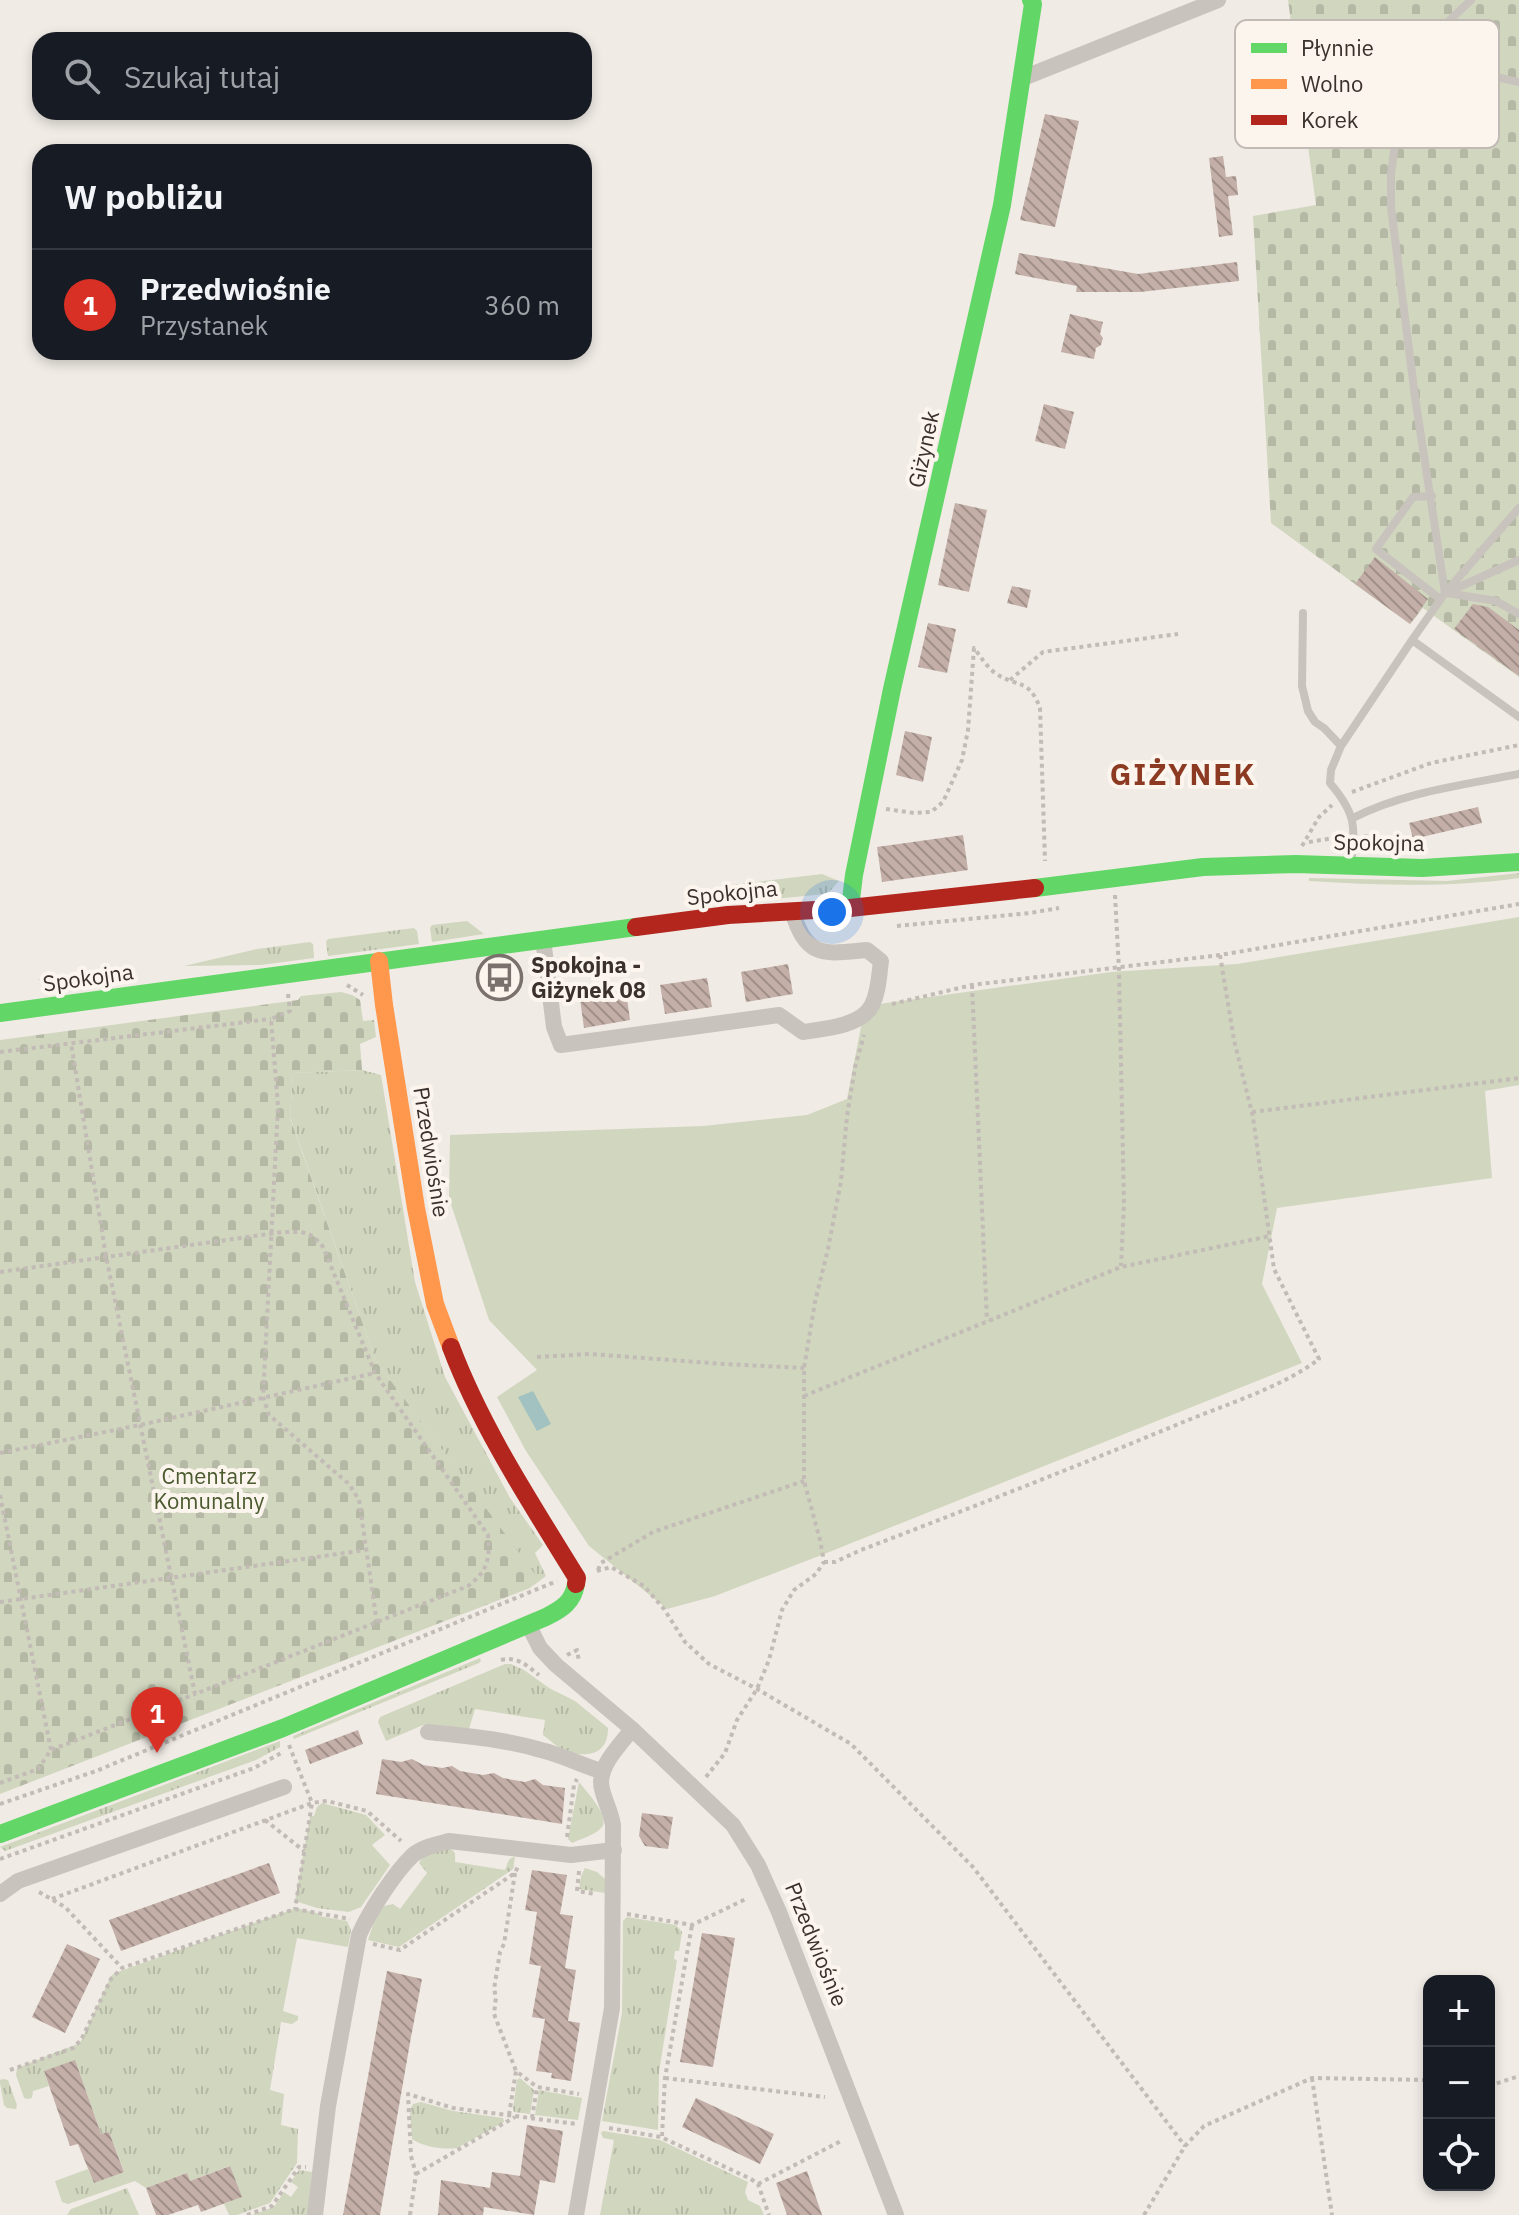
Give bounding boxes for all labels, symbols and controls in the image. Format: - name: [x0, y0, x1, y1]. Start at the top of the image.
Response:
- legend: [1235, 20, 1499, 148]
- search box: [32, 32, 592, 120]
- text: Płynnie: [1301, 33, 1374, 62]
- icon: search: [60, 54, 104, 98]
- text: Szukaj tutaj: [124, 57, 280, 96]
- text: Wolno: [1301, 69, 1363, 98]
- text: Korek: [1301, 105, 1359, 134]
- text: W pobliżu: [64, 174, 224, 218]
- text: Przedwiośnie: [140, 269, 331, 308]
- text: 1: [82, 288, 98, 322]
- text: 360 m: [484, 288, 560, 322]
- text: Przystanek: [140, 308, 268, 342]
- street label: Giżynek: [901, 407, 945, 490]
- district label: GIŻYNEK: [1110, 754, 1256, 793]
- street label: Spokojna: [1333, 827, 1425, 857]
- street label: Spokojna: [685, 873, 779, 911]
- your location: [812, 892, 852, 932]
- place label: Spokojna - Giżynek 08: [531, 950, 646, 1004]
- bus stop icon: Spokojna - Giżynek 08: [476, 953, 524, 1001]
- street label: Spokojna: [41, 956, 135, 998]
- street label: Przedwiośnie: [407, 1085, 457, 1219]
- park label: Cmentarz Komunalny: [154, 1461, 264, 1515]
- pin: 1: [131, 1687, 183, 1753]
- street label: Przedwiośnie: [779, 1878, 855, 2010]
- map controls: [1423, 1975, 1495, 2191]
- button: +: [1423, 1975, 1495, 2047]
- button: −: [1423, 2047, 1495, 2119]
- button: locate: [1423, 2119, 1495, 2191]

